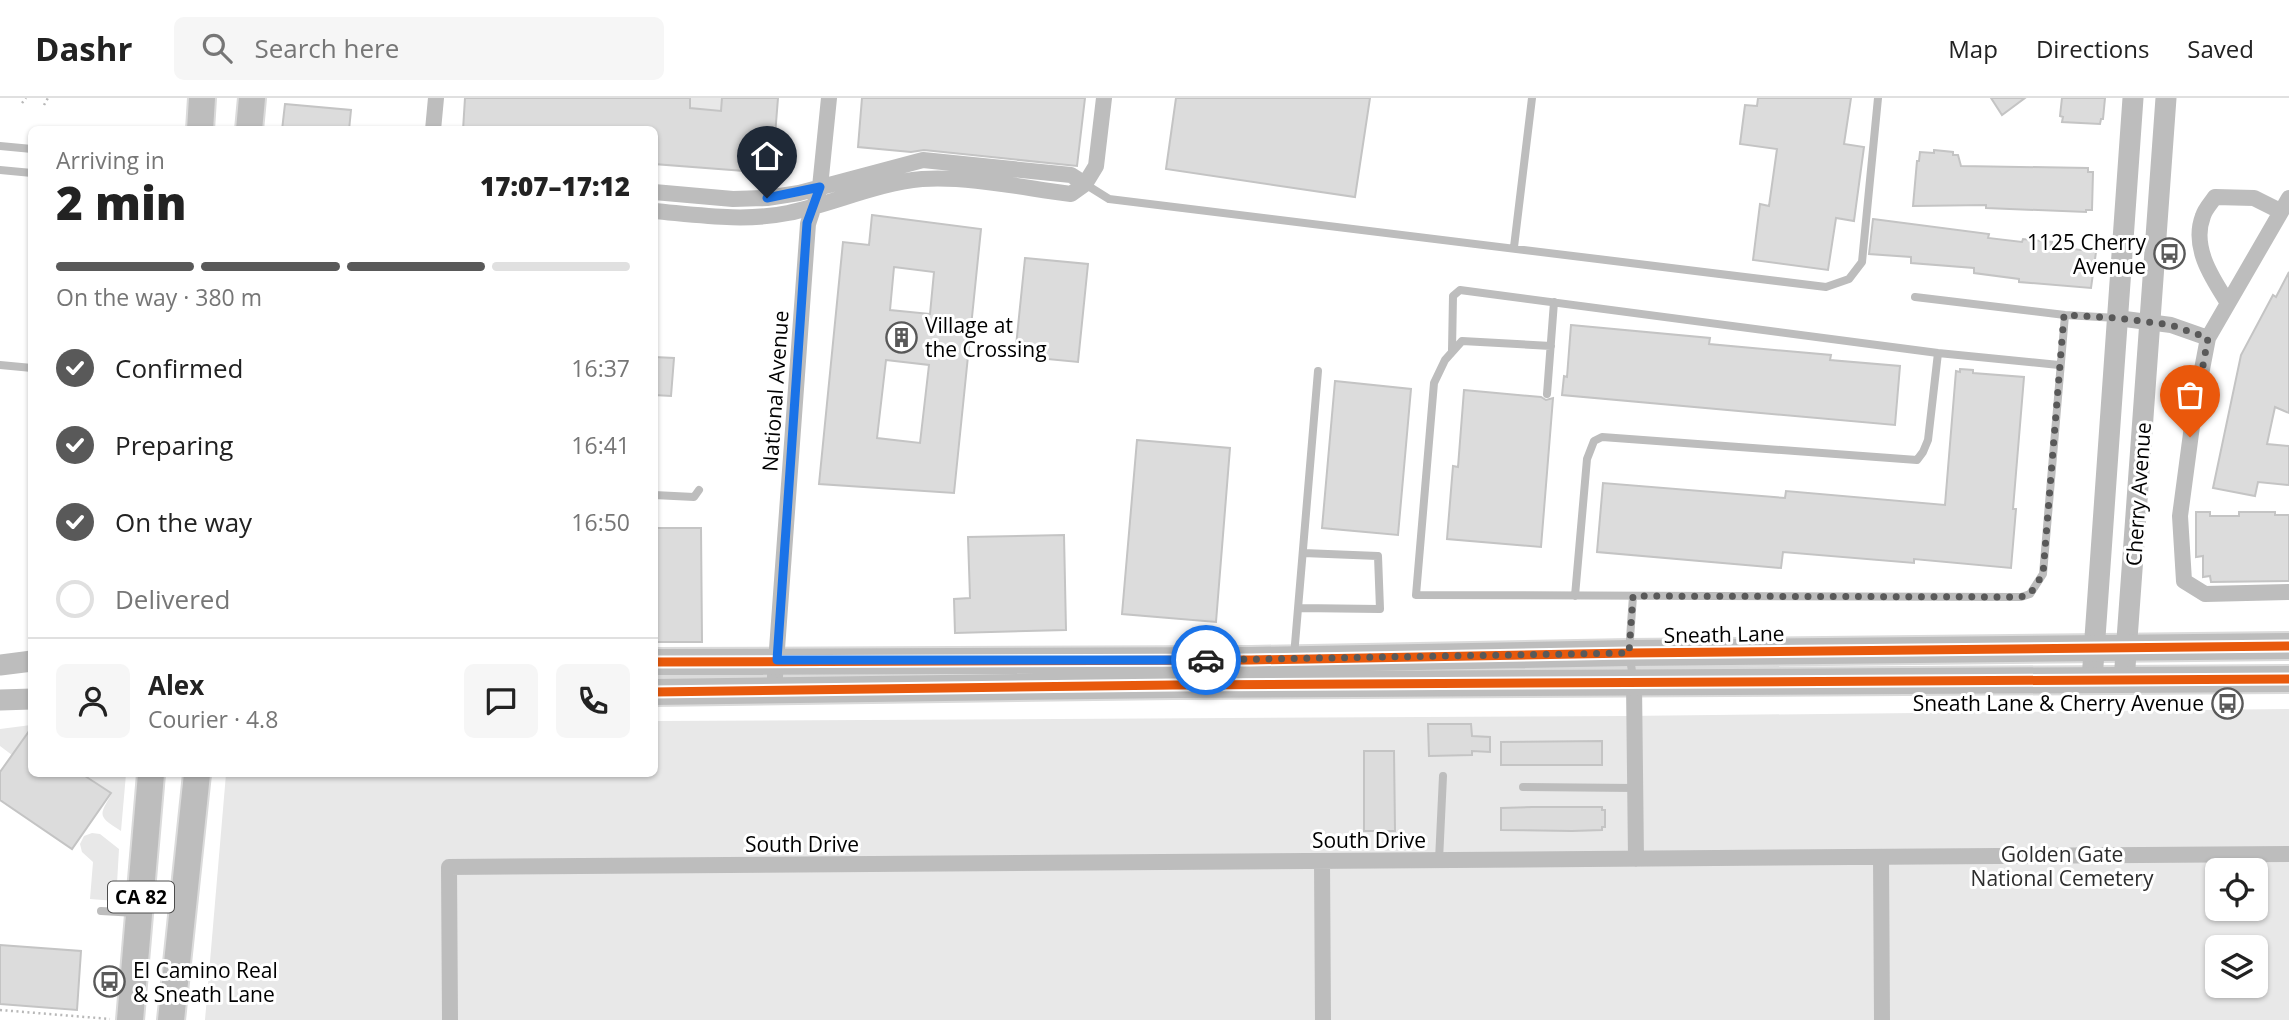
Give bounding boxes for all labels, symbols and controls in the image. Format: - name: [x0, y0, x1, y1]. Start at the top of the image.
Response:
- search box: [174, 17, 664, 80]
- text: Dashr: [35, 26, 132, 71]
- icon: search: [198, 29, 236, 67]
- text: Search here: [254, 30, 399, 66]
- text: Map: [1948, 32, 1998, 65]
- text: Directions: [2036, 32, 2149, 65]
- text: Saved: [2187, 32, 2254, 65]
- pin: [737, 126, 797, 198]
- icon: home: [748, 137, 786, 175]
- text: Arriving in: [56, 144, 165, 176]
- text: 17:07–17:12: [480, 168, 630, 204]
- text: 2 min: [56, 171, 187, 233]
- place label: 1125 Cherry Avenue: [2027, 228, 2146, 280]
- bus stop icon: 1125 Cherry Avenue: [2152, 237, 2186, 271]
- text: On the way · 380 m: [56, 281, 262, 313]
- street label: National Avenue: [755, 310, 795, 472]
- place label: Village at the Crossing: [925, 311, 1047, 363]
- building icon: Village at the Crossing: [885, 320, 919, 354]
- icon: check: [56, 349, 94, 387]
- text: Confirmed: [115, 350, 243, 386]
- text: 16:37: [571, 352, 630, 384]
- pin: [2160, 365, 2220, 437]
- icon: bag: [2171, 376, 2209, 414]
- street label: Cherry Avenue: [2119, 421, 2157, 567]
- icon: check: [56, 426, 94, 464]
- text: Preparing: [115, 427, 233, 463]
- text: 16:41: [571, 429, 630, 461]
- icon: check: [56, 503, 94, 541]
- text: On the way: [115, 504, 252, 540]
- text: 16:50: [571, 506, 630, 538]
- text: Delivered: [115, 581, 230, 617]
- street label: Sneath Lane: [1663, 619, 1785, 649]
- courier: [1171, 625, 1241, 695]
- icon: car: [1187, 641, 1225, 679]
- button: person: [56, 664, 130, 738]
- button: chat: [464, 664, 538, 738]
- button: phone: [556, 664, 630, 738]
- text: Alex: [148, 667, 204, 703]
- bus stop icon: Sneath Lane & Cherry Avenue: [2210, 686, 2244, 720]
- place label: Sneath Lane & Cherry Avenue: [1913, 689, 2204, 717]
- text: Courier · 4.8: [148, 703, 278, 735]
- street label: South Drive: [1312, 826, 1426, 854]
- street label: South Drive: [745, 830, 859, 858]
- park label: Golden Gate National Cemetery: [1971, 840, 2154, 892]
- map controls: [2205, 858, 2268, 998]
- button: locate: [2205, 858, 2268, 921]
- road number: CA 82: [108, 882, 174, 912]
- button: layers: [2205, 935, 2268, 998]
- place label: El Camino Real & Sneath Lane: [133, 956, 278, 1008]
- bus stop icon: El Camino Real & Sneath Lane: [93, 965, 127, 999]

